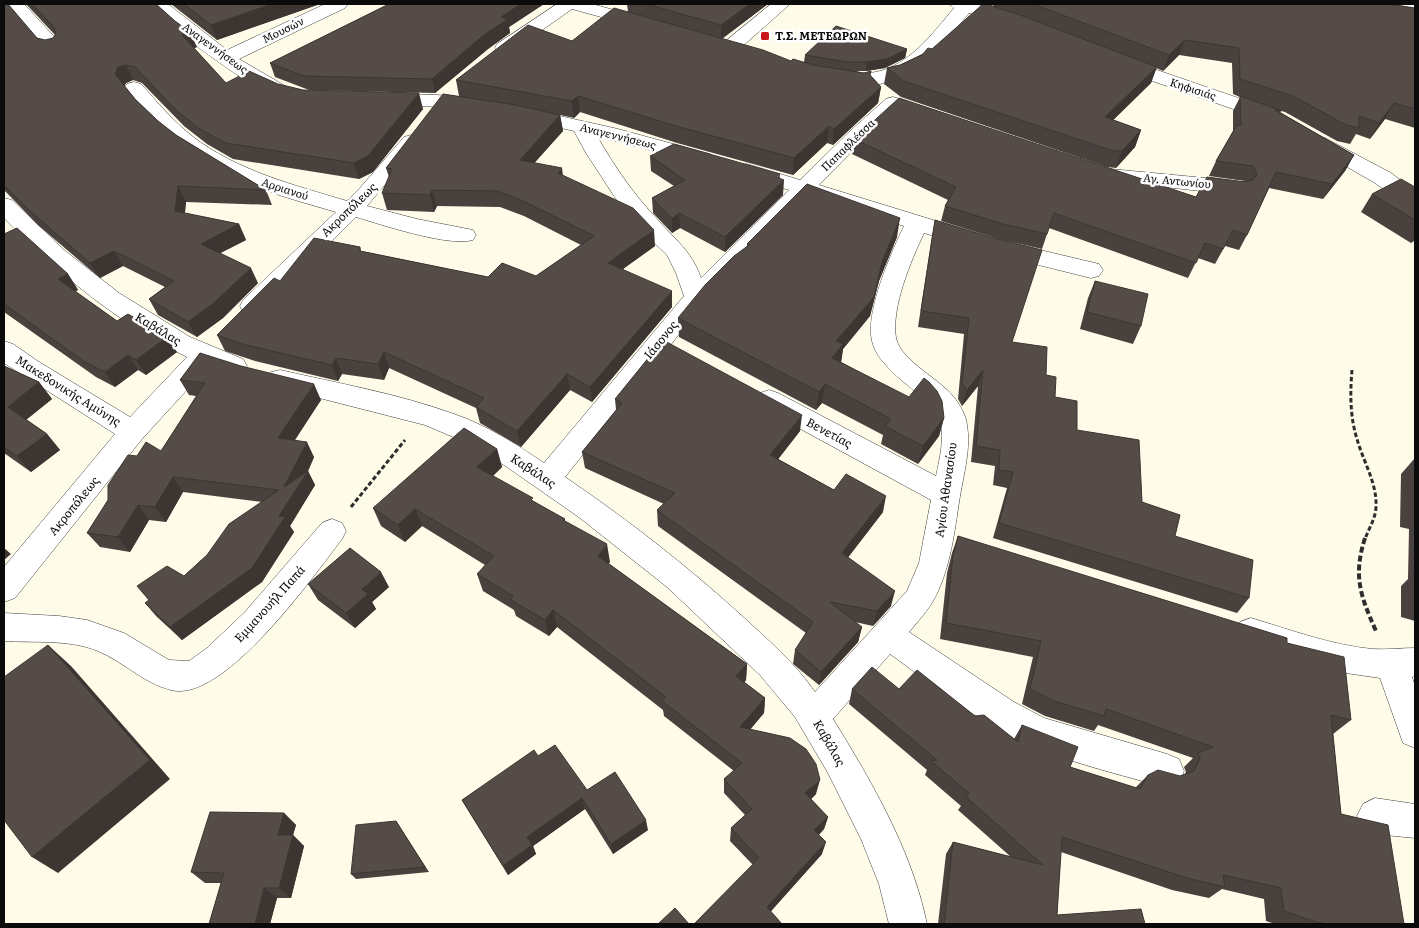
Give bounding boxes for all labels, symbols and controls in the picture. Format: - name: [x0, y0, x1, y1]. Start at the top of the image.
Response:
- street label: Μουσών: [259, 12, 306, 46]
- street label: Αναγεννήσεως: [179, 18, 252, 77]
- place label: Τ.Σ. ΜΕΤΕΩΡΩΝ: [775, 27, 867, 43]
- marker: Τ.Σ. ΜΕΤΕΩΡΩΝ: [759, 30, 771, 42]
- street label: Κηφισιάς: [1168, 73, 1219, 103]
- street label: Παπαφλέσσα: [817, 114, 878, 174]
- street label: Αναγεννήσεως: [579, 118, 658, 152]
- street label: Αγ. Αντωνίου: [1143, 169, 1212, 192]
- street label: Αρριανού: [260, 173, 311, 203]
- street label: Ακροπόλεως: [316, 178, 380, 241]
- street label: Καβάλας: [132, 307, 185, 349]
- street label: Ιάσονος: [639, 316, 681, 363]
- street label: Μακεδονικής Αμύνης: [12, 350, 125, 430]
- street label: Βενετίας: [803, 413, 856, 452]
- street label: Αγίου Αθανασίου: [929, 441, 961, 538]
- street label: Καβάλας: [507, 449, 560, 492]
- street label: Ακροπόλεως: [44, 472, 103, 539]
- street label: Εμμανουήλ Παπά: [230, 560, 309, 646]
- street label: Καβάλας: [809, 716, 850, 769]

